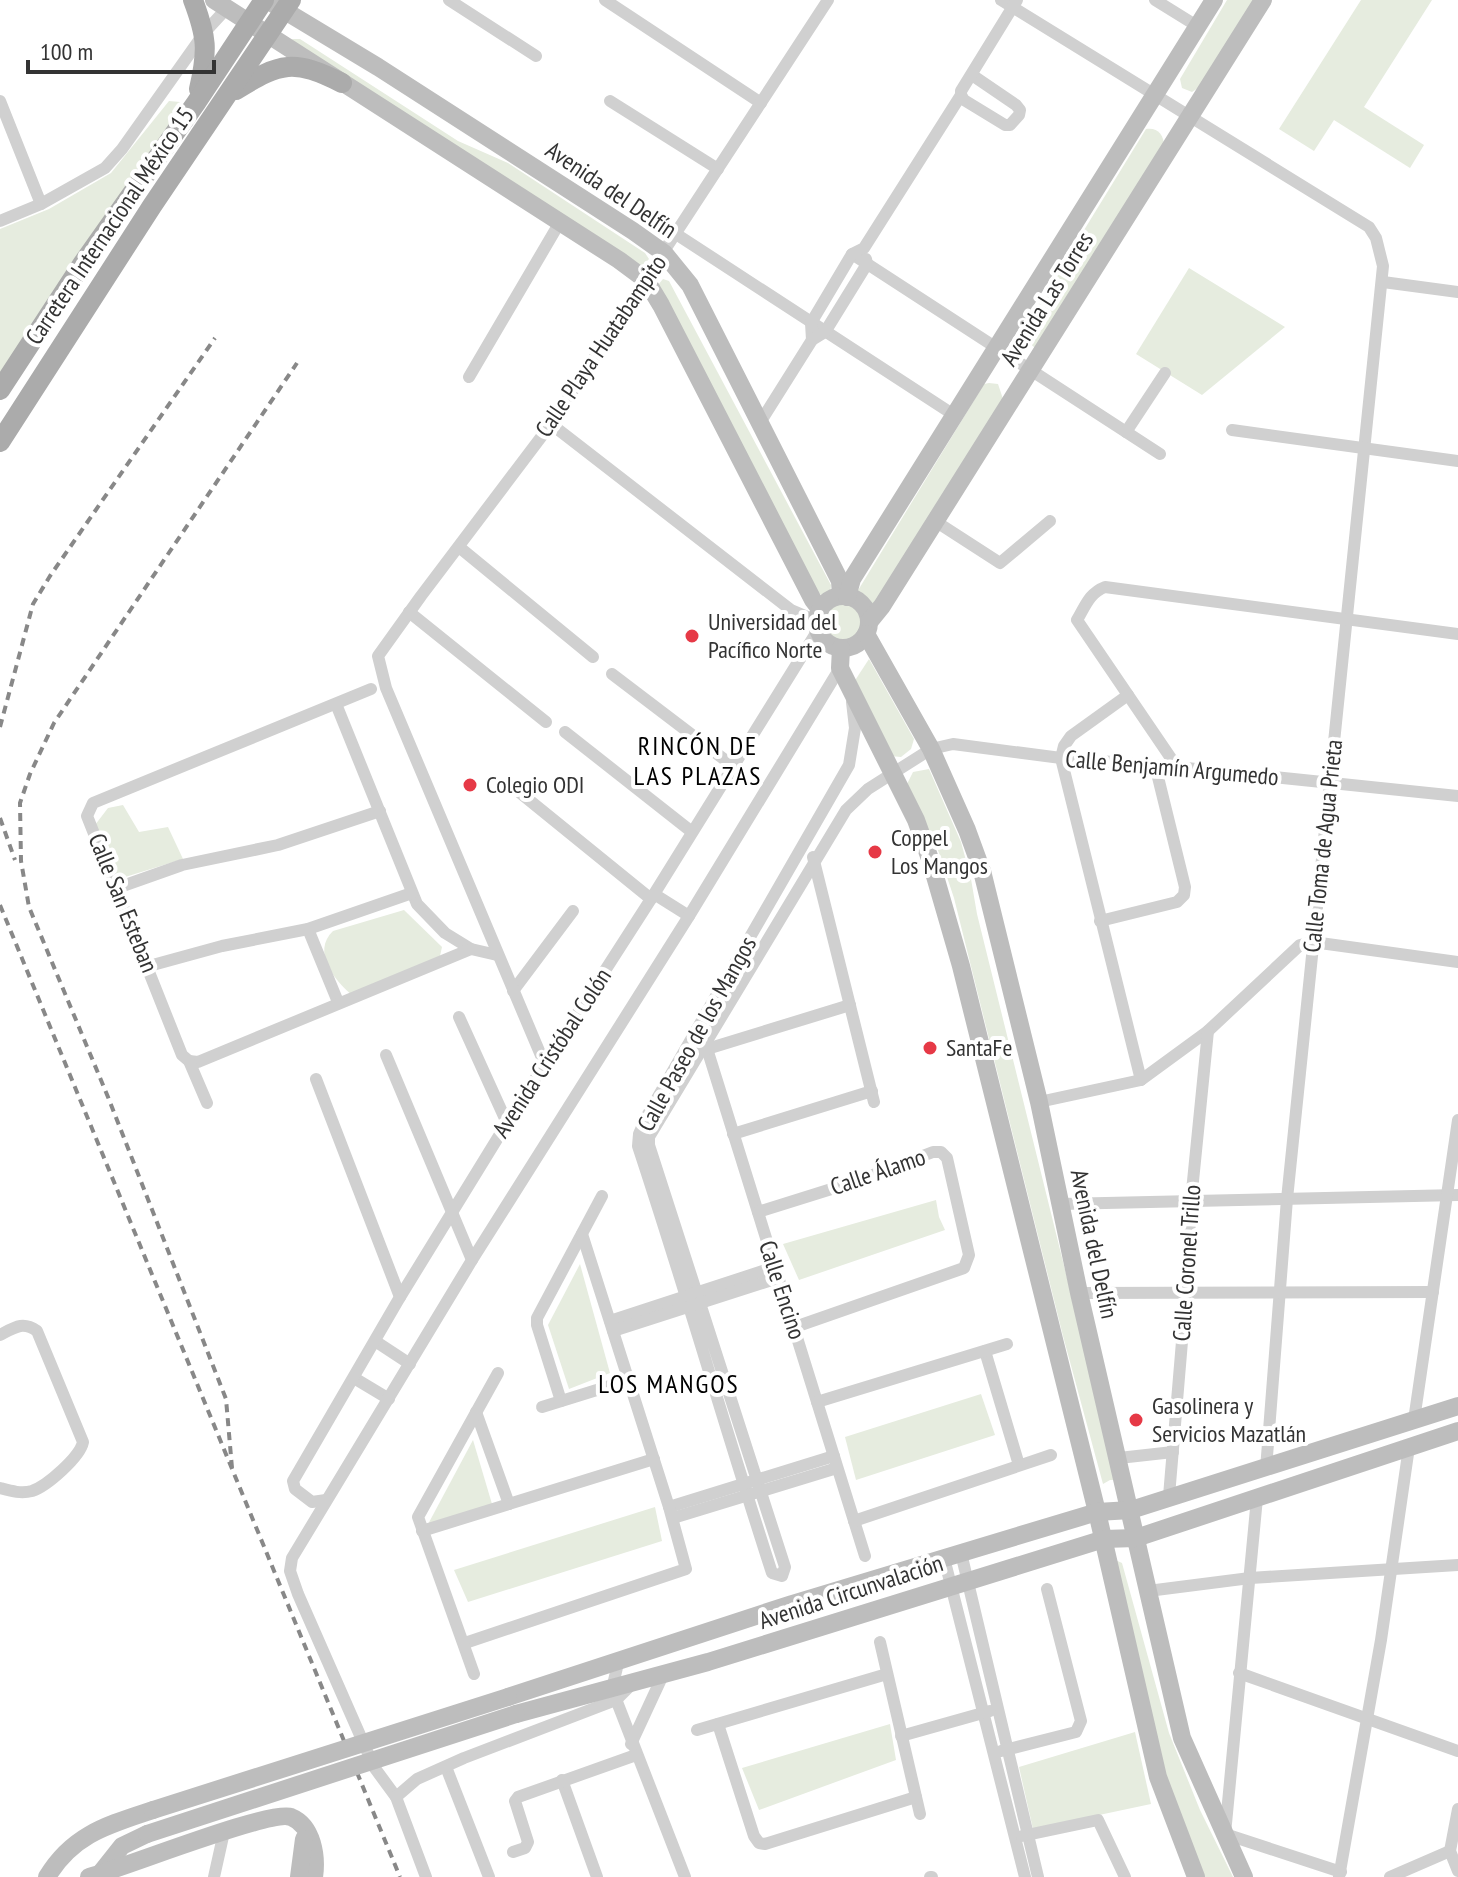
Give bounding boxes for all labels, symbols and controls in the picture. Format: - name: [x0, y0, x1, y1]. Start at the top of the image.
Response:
- scale bar: [28, 24, 214, 74]
- text: 100 m: [40, 36, 93, 67]
- street label: Carretera Internacional México 15: [18, 101, 201, 350]
- street label: Avenida del Delfín: [540, 134, 683, 245]
- street label: Avenida Las Torres: [993, 226, 1100, 372]
- street label: Calle Playa Huatabampito: [528, 249, 673, 443]
- place label: Universidad del Pacífico Norte: [708, 606, 837, 665]
- marker: Universidad del Pacífico Norte: [683, 627, 701, 645]
- district label: RINCÓN DE LAS PLAZAS: [634, 729, 762, 792]
- street label: Calle Toma de Agua Prieta: [1296, 738, 1349, 954]
- street label: Calle Benjamín Argumedo: [1064, 743, 1280, 792]
- place label: Colegio ODI: [486, 769, 584, 800]
- marker: Colegio ODI: [461, 776, 479, 794]
- place label: Coppel Los Mangos: [891, 822, 988, 881]
- street label: Calle San Esteban: [82, 829, 165, 977]
- marker: Coppel Los Mangos: [866, 843, 884, 861]
- street label: Calle Paseo de los Mangos: [630, 931, 763, 1137]
- street label: Avenida Cristóbal Colón: [485, 962, 618, 1143]
- place label: SantaFe: [946, 1032, 1012, 1063]
- marker: SantaFe: [921, 1039, 939, 1057]
- street label: Calle Álamo: [826, 1141, 929, 1202]
- street label: Avenida del Delfín: [1064, 1167, 1125, 1321]
- street label: Calle Coronel Trillo: [1166, 1184, 1207, 1342]
- street label: Calle Encino: [752, 1237, 813, 1343]
- district label: LOS MANGOS: [598, 1367, 740, 1400]
- place label: Gasolinera y Servicios Mazatlán: [1152, 1390, 1306, 1449]
- marker: Gasolinera y Servicios Mazatlán: [1127, 1411, 1145, 1429]
- street label: Avenida Circunvalación: [755, 1547, 947, 1636]

